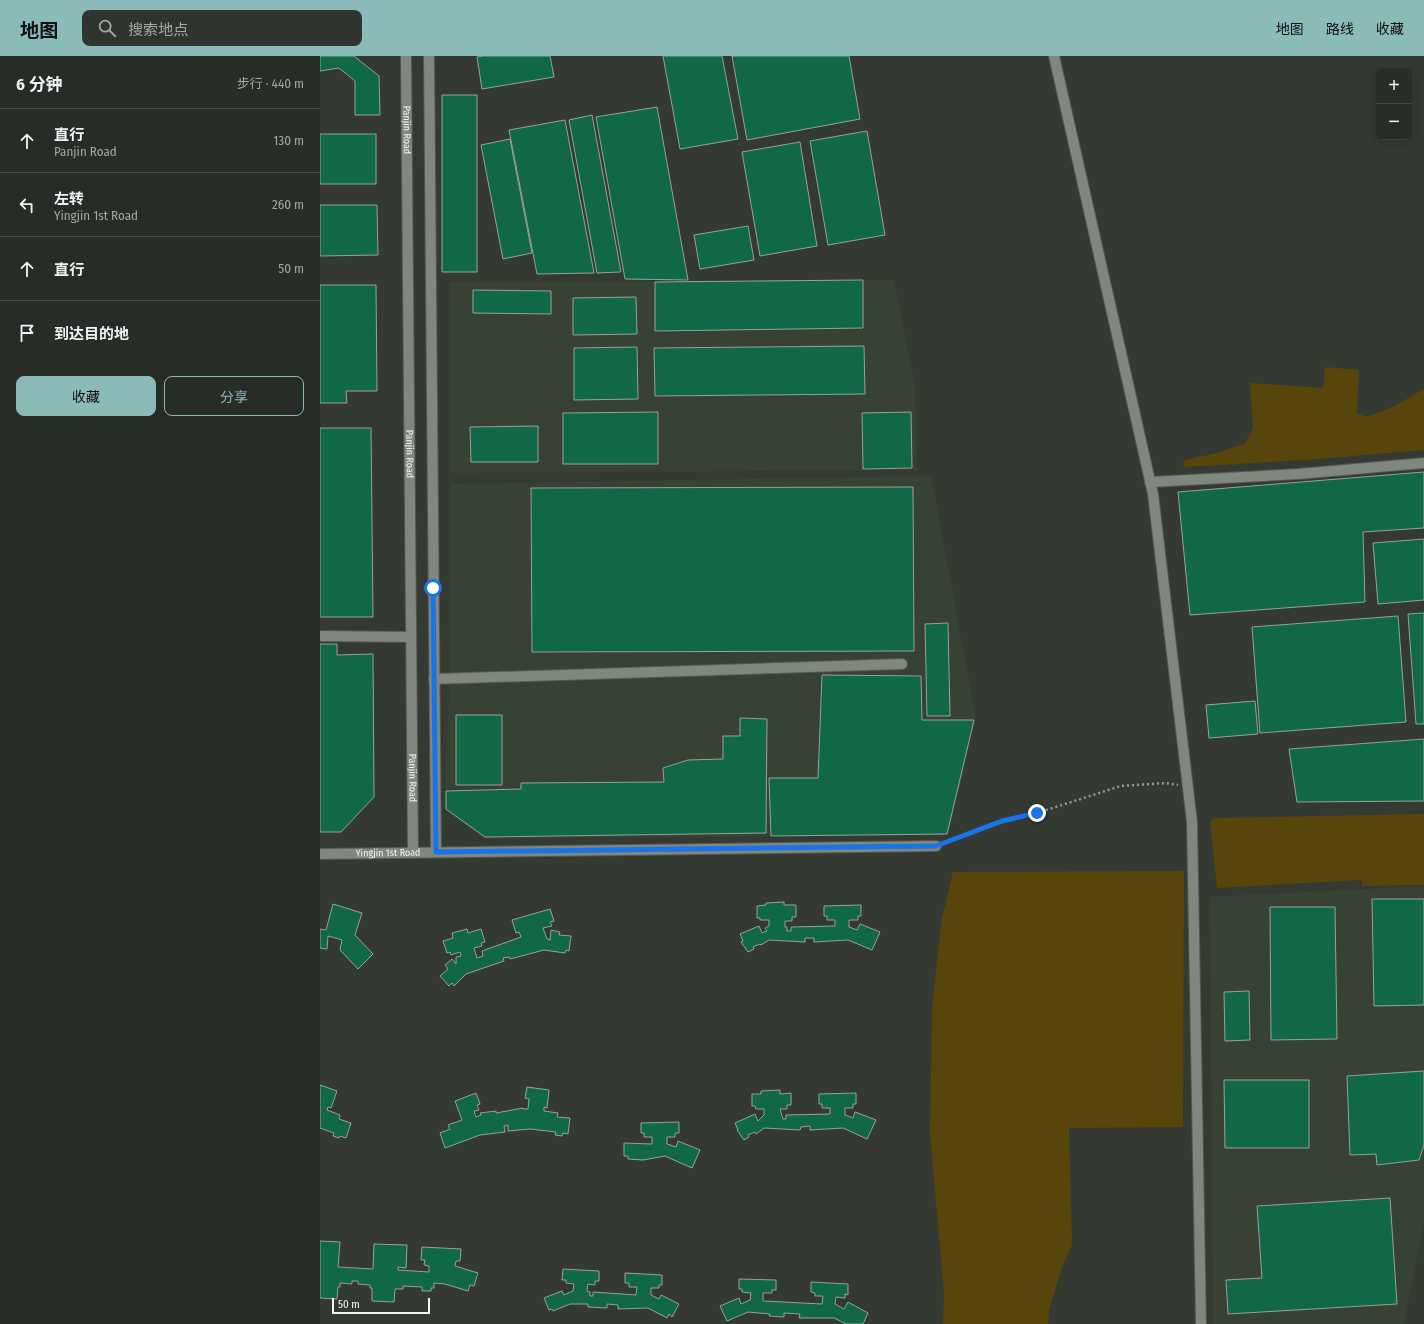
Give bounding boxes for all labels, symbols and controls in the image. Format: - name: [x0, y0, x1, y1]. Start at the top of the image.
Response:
- search box: [82, 10, 362, 46]
- icon: search: [96, 17, 118, 39]
- text: 地图: [20, 19, 58, 42]
- text: 搜索地点: [128, 21, 188, 39]
- text: 地图: [1276, 21, 1304, 38]
- text: 路线: [1326, 21, 1354, 38]
- text: 收藏: [1376, 21, 1404, 38]
- map controls: [1376, 68, 1412, 140]
- button: +: [1376, 68, 1412, 104]
- text: 6 分钟: [16, 74, 62, 95]
- text: 步行 · 440 m: [237, 76, 304, 91]
- button: −: [1376, 104, 1412, 140]
- street label: Panjin Road: [400, 106, 413, 154]
- text: 直行: [54, 126, 84, 144]
- icon: ahead: [16, 130, 38, 152]
- text: 130 m: [273, 133, 304, 148]
- text: Panjin Road: [54, 144, 117, 159]
- text: 左转: [54, 190, 84, 208]
- icon: left: [16, 194, 38, 216]
- text: 260 m: [272, 197, 304, 212]
- text: Yingjin 1st Road: [54, 208, 138, 223]
- icon: ahead: [16, 258, 38, 280]
- text: 直行: [54, 261, 84, 279]
- text: 50 m: [278, 261, 304, 276]
- icon: arrive: [16, 322, 38, 344]
- text: 到达目的地: [54, 325, 129, 343]
- button: 收藏: [16, 376, 156, 416]
- button: 分享: [164, 376, 304, 416]
- street label: Panjin Road: [403, 430, 416, 478]
- route start: [424, 579, 442, 597]
- street label: Panjin Road: [406, 754, 419, 802]
- route end: [1028, 804, 1046, 822]
- street label: Yingjin 1st Road: [356, 847, 420, 860]
- scale bar: [332, 1296, 430, 1315]
- text: 50 m: [338, 1298, 360, 1311]

